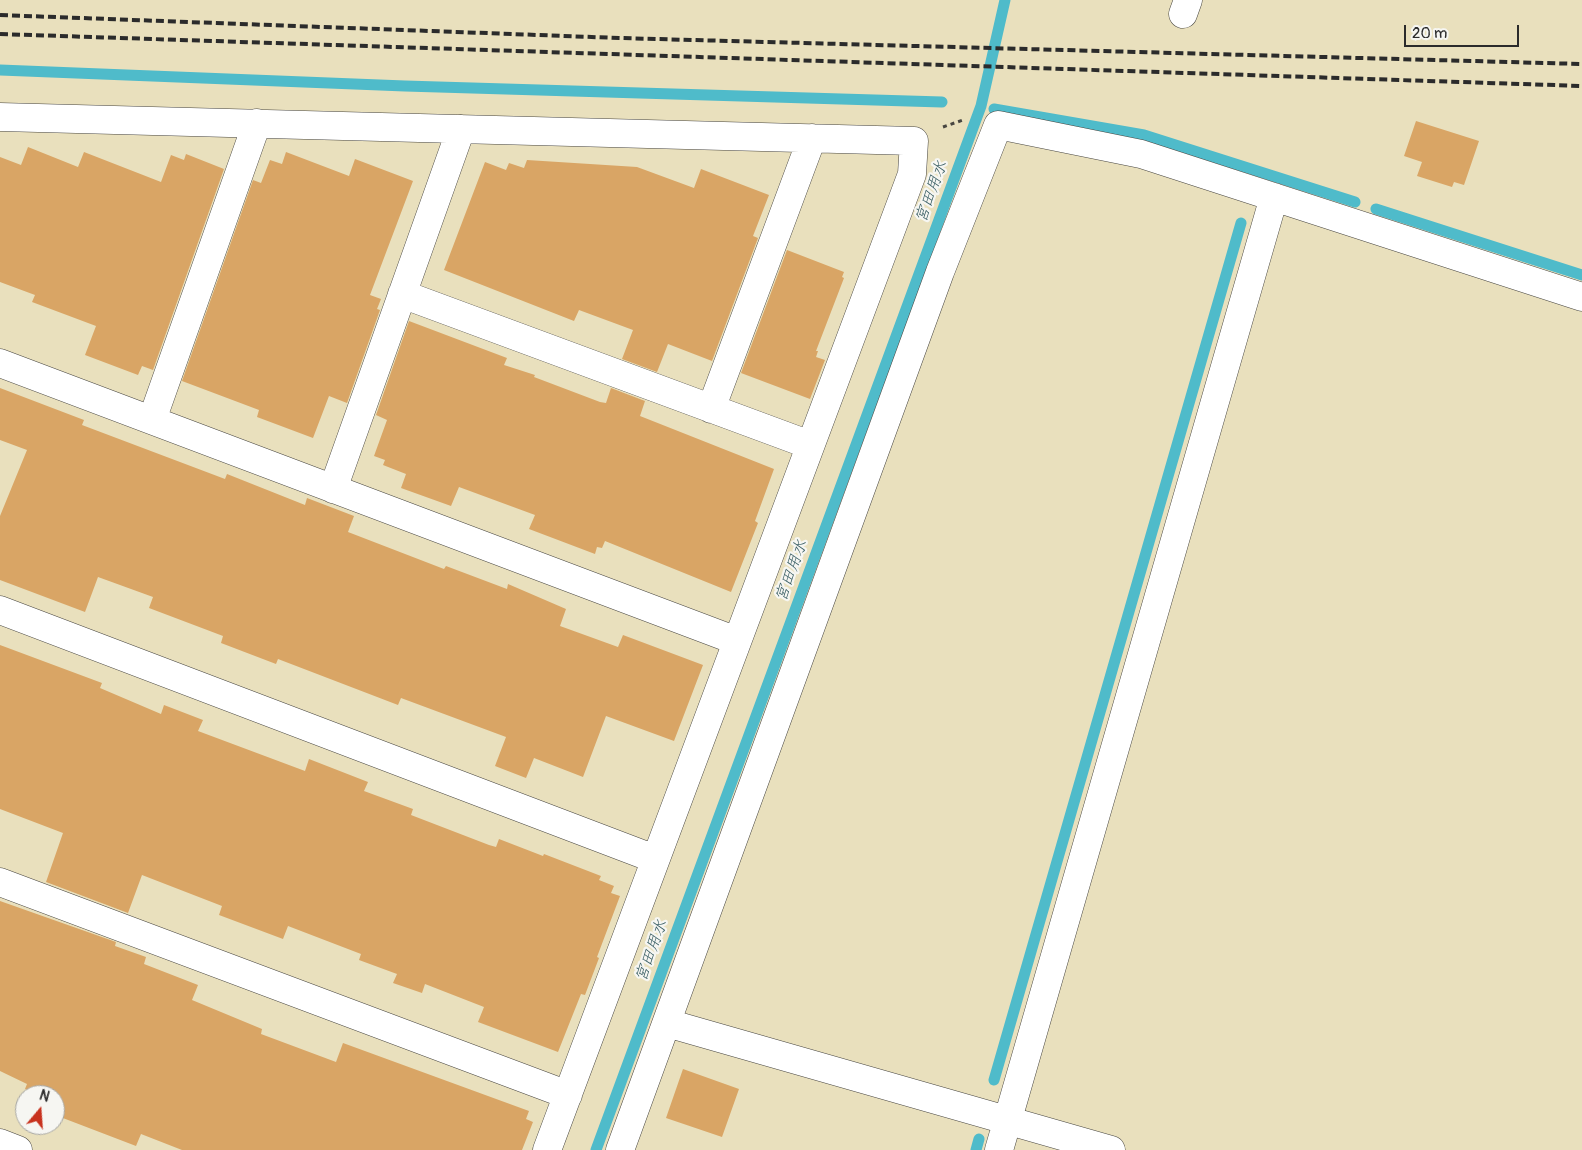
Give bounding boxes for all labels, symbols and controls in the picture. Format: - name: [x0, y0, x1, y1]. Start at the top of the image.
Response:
- scale bar: [1407, 15, 1522, 47]
- text: 20 m: [1412, 24, 1447, 43]
- water label: 宮田用水: [912, 159, 952, 225]
- water label: 宮田用水: [772, 538, 812, 604]
- water label: 宮田用水: [632, 918, 672, 984]
- north arrow: [15, 1085, 65, 1135]
- text: N: [37, 1087, 52, 1106]

